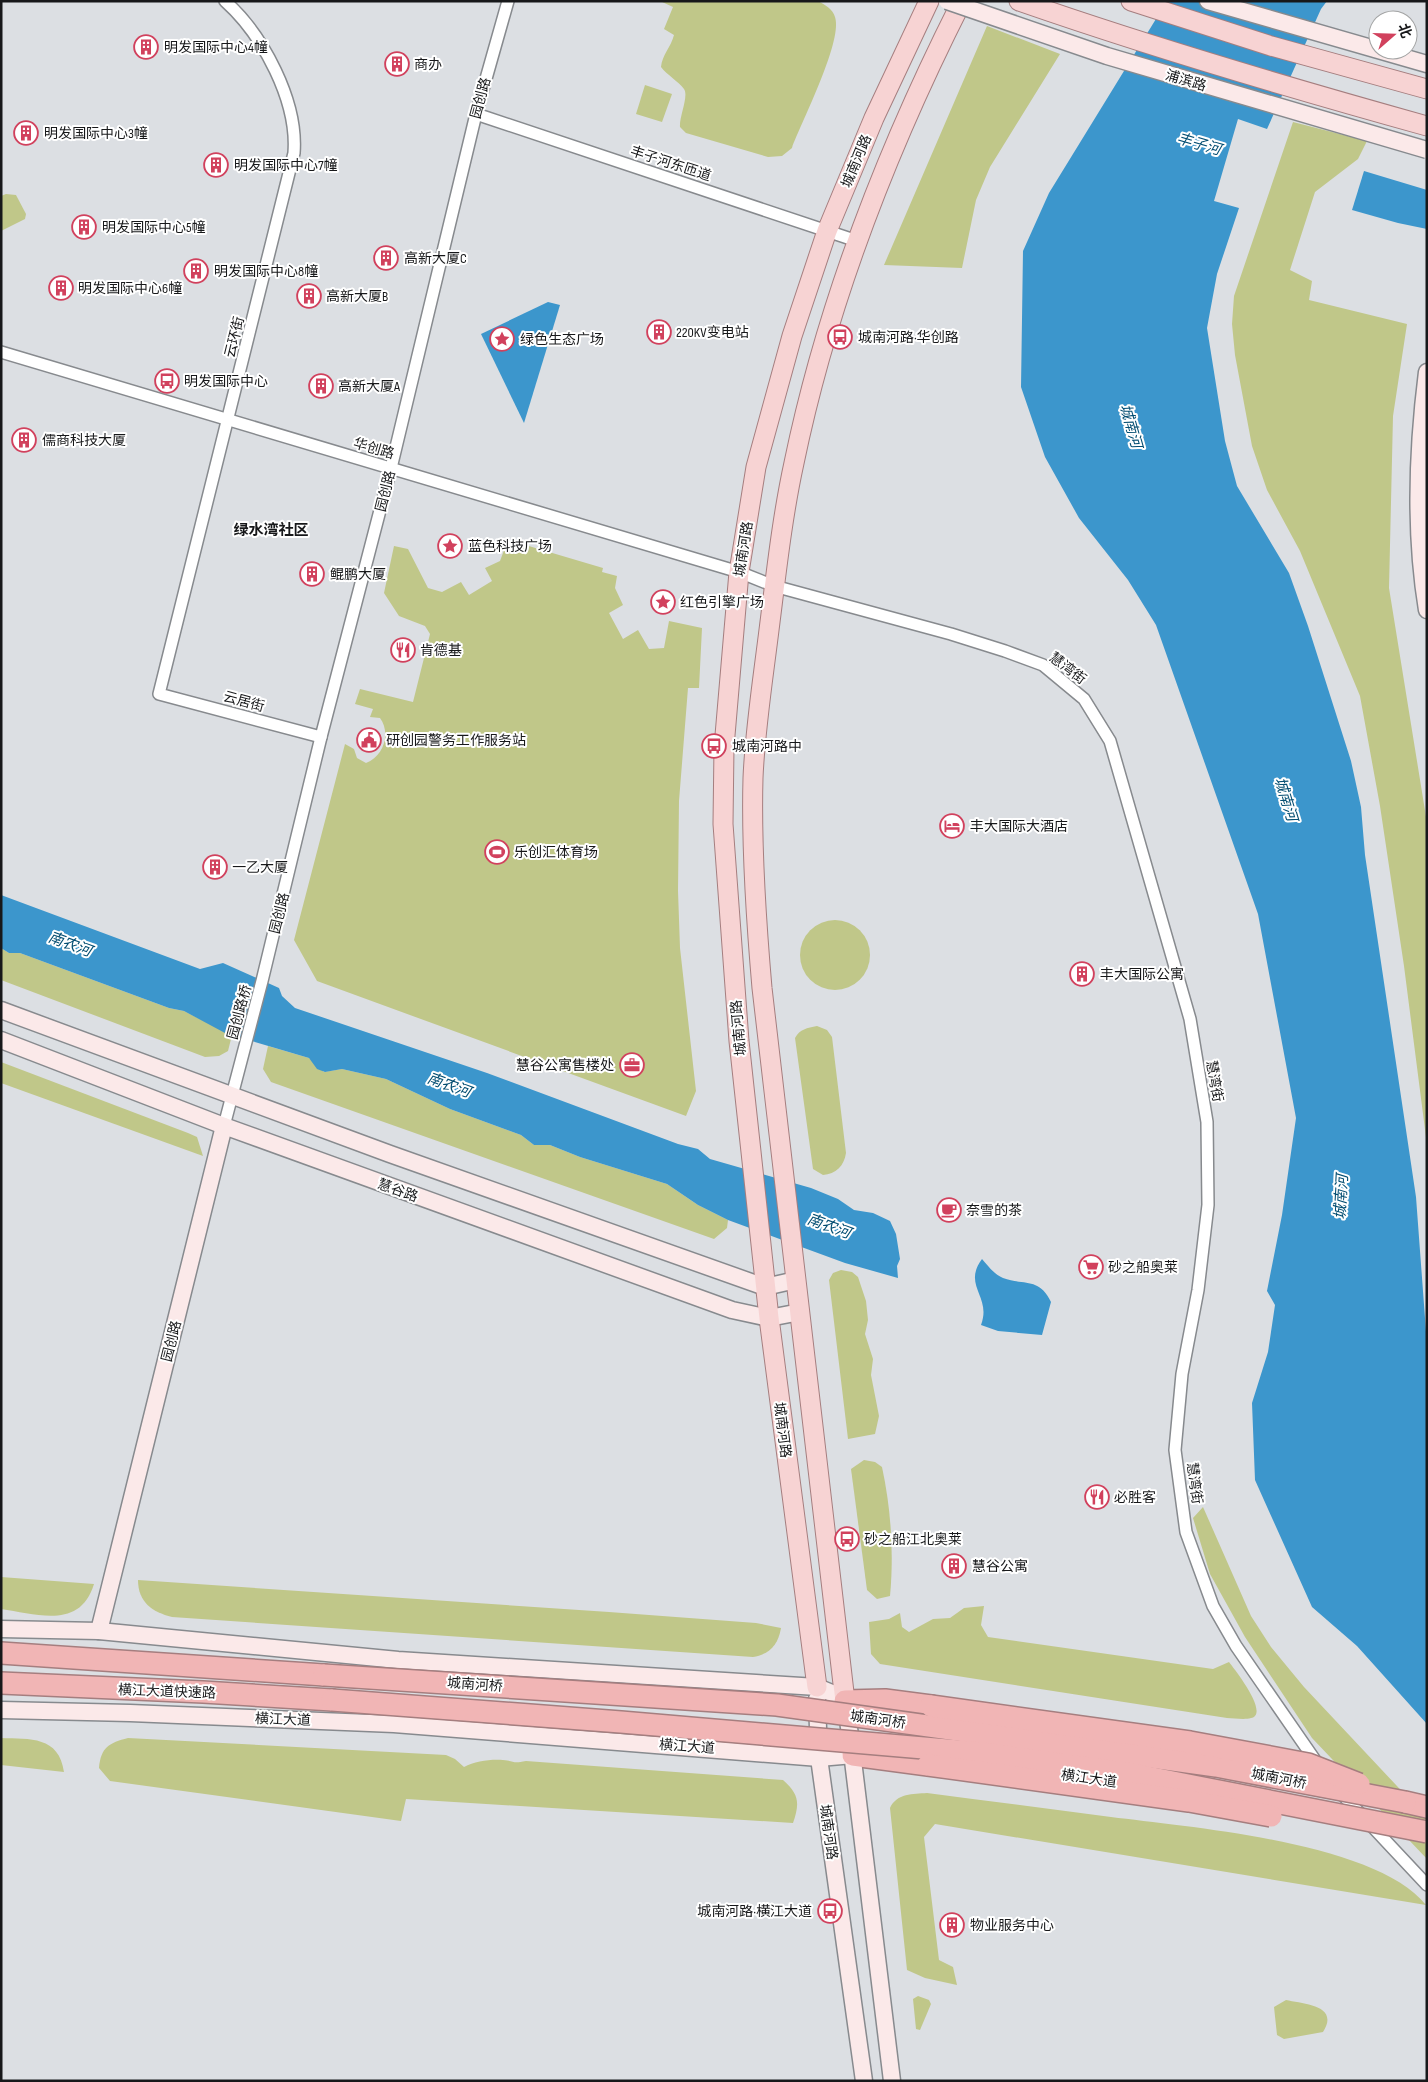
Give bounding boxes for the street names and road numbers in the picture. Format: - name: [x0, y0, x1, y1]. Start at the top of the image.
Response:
- street label: 浦滨路: [1163, 66, 1208, 95]
- street label: 园创路: [467, 76, 494, 121]
- street label: 城南河路: [838, 132, 875, 190]
- street label: 丰子河东匝道: [628, 142, 713, 185]
- street label: 云环街: [221, 315, 248, 360]
- street label: 华创路: [351, 435, 396, 462]
- street label: 园创路: [372, 469, 399, 514]
- street label: 城南河路: [731, 520, 756, 578]
- street label: 慧湾街: [1046, 649, 1090, 688]
- street label: 云居街: [221, 688, 266, 715]
- street label: 园创路: [266, 891, 293, 936]
- street label: 园创路桥: [224, 983, 255, 1041]
- street label: 城南河路: [728, 999, 749, 1057]
- street label: 慧湾街: [1202, 1059, 1227, 1103]
- street label: 慧谷路: [375, 1175, 420, 1206]
- street label: 园创路: [158, 1319, 185, 1364]
- street label: 城南河路: [771, 1401, 794, 1459]
- street label: 慧湾街: [1183, 1461, 1206, 1505]
- street label: 城南河桥: [446, 1674, 503, 1695]
- street label: 横江大道快速路: [118, 1681, 216, 1702]
- street label: 城南河桥: [849, 1707, 907, 1732]
- street label: 横江大道: [255, 1710, 311, 1729]
- street label: 横江大道: [658, 1736, 715, 1757]
- street label: 城南河桥: [1250, 1765, 1308, 1792]
- street label: 横江大道: [1060, 1766, 1118, 1791]
- street label: 城南河路: [816, 1803, 841, 1861]

